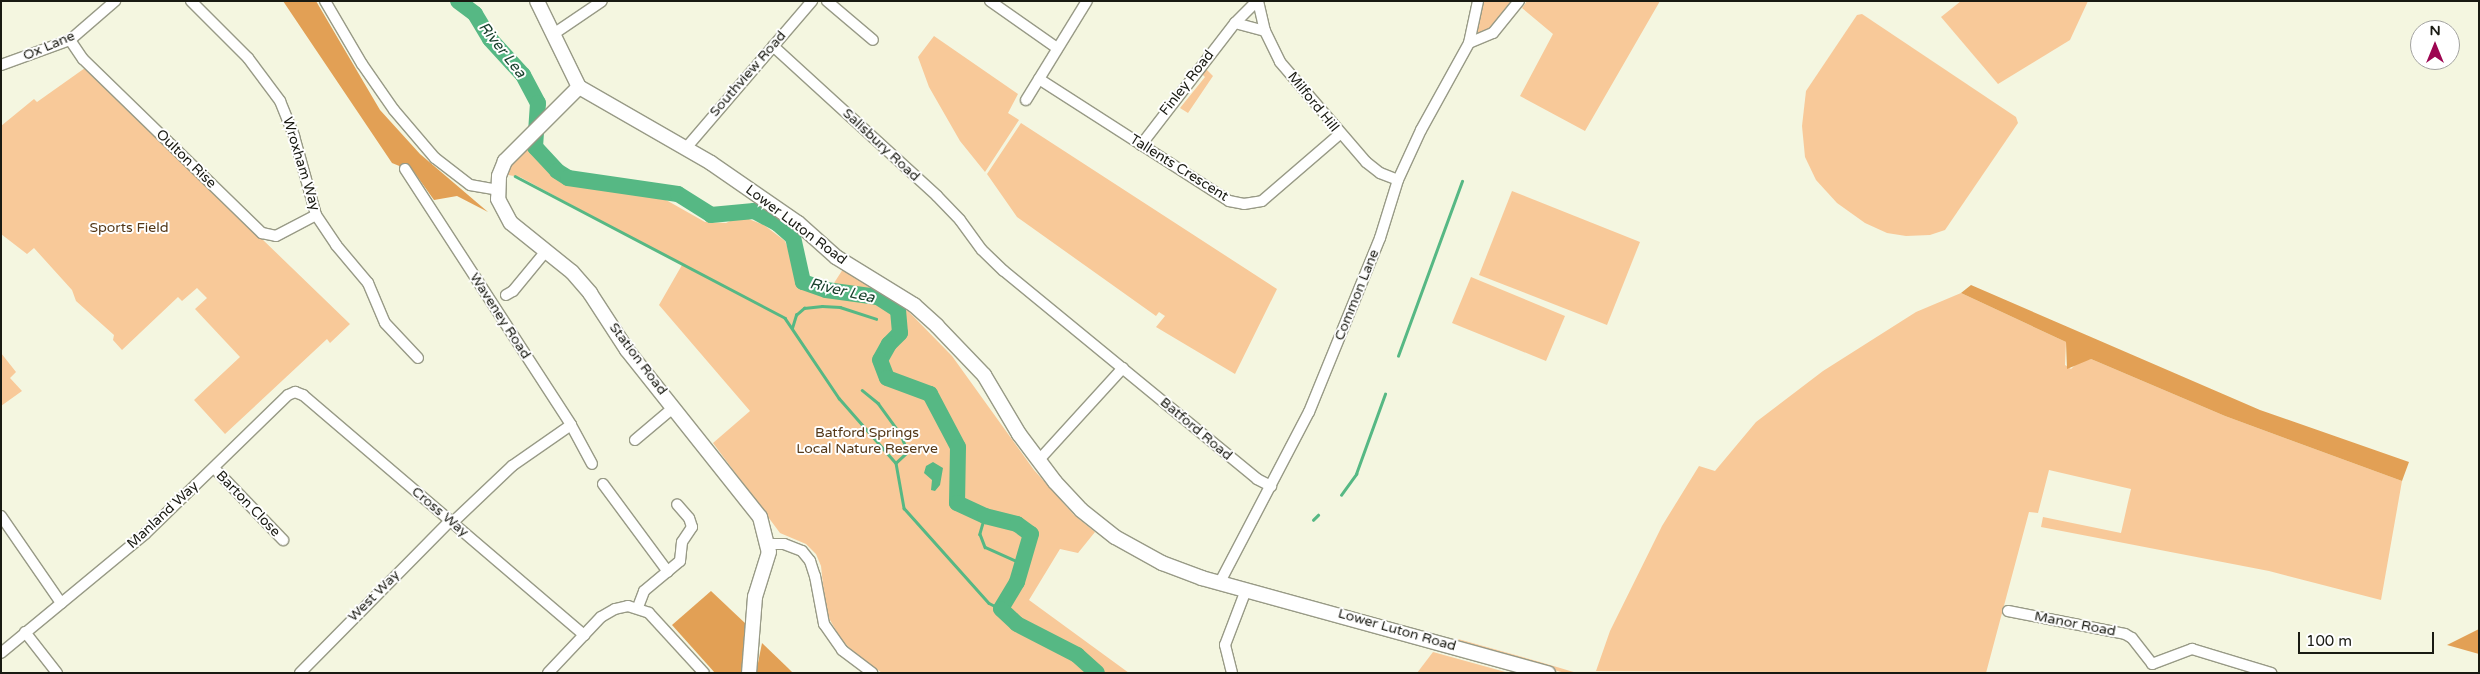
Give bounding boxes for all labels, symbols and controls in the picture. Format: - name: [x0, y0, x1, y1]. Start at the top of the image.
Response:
- water label: River Lea: [475, 18, 529, 82]
- north arrow: [2410, 20, 2460, 70]
- text: N: [2429, 22, 2441, 39]
- street label: Ox Lane: [21, 28, 77, 64]
- street label: Southview Road: [706, 28, 790, 120]
- street label: Finley Road: [1156, 47, 1218, 119]
- street label: Milford Hill: [1284, 69, 1342, 135]
- street label: Salisbury Road: [839, 105, 923, 185]
- street label: Wroxham Way: [279, 115, 323, 213]
- street label: Oulton Rise: [152, 126, 220, 192]
- street label: Tallents Crescent: [1127, 131, 1231, 205]
- street label: Lower Luton Road: [742, 182, 850, 268]
- park label: Sports Field: [89, 220, 169, 236]
- street label: Common Lane: [1331, 247, 1383, 343]
- street label: Waveney Road: [466, 270, 534, 362]
- water label: River Lea: [808, 275, 876, 307]
- street label: Station Road: [605, 320, 671, 398]
- street label: Batford Road: [1157, 394, 1235, 464]
- park label: Batford Springs Local Nature Reserve: [796, 425, 938, 458]
- street label: Barton Close: [212, 468, 284, 540]
- street label: Manland Way: [124, 478, 202, 552]
- street label: Cross Way: [408, 483, 472, 541]
- street label: West Way: [345, 567, 403, 625]
- street label: Lower Luton Road: [1336, 605, 1458, 655]
- street label: Manor Road: [2033, 608, 2117, 640]
- scale bar: [2300, 622, 2436, 654]
- text: 100 m: [2306, 632, 2352, 650]

